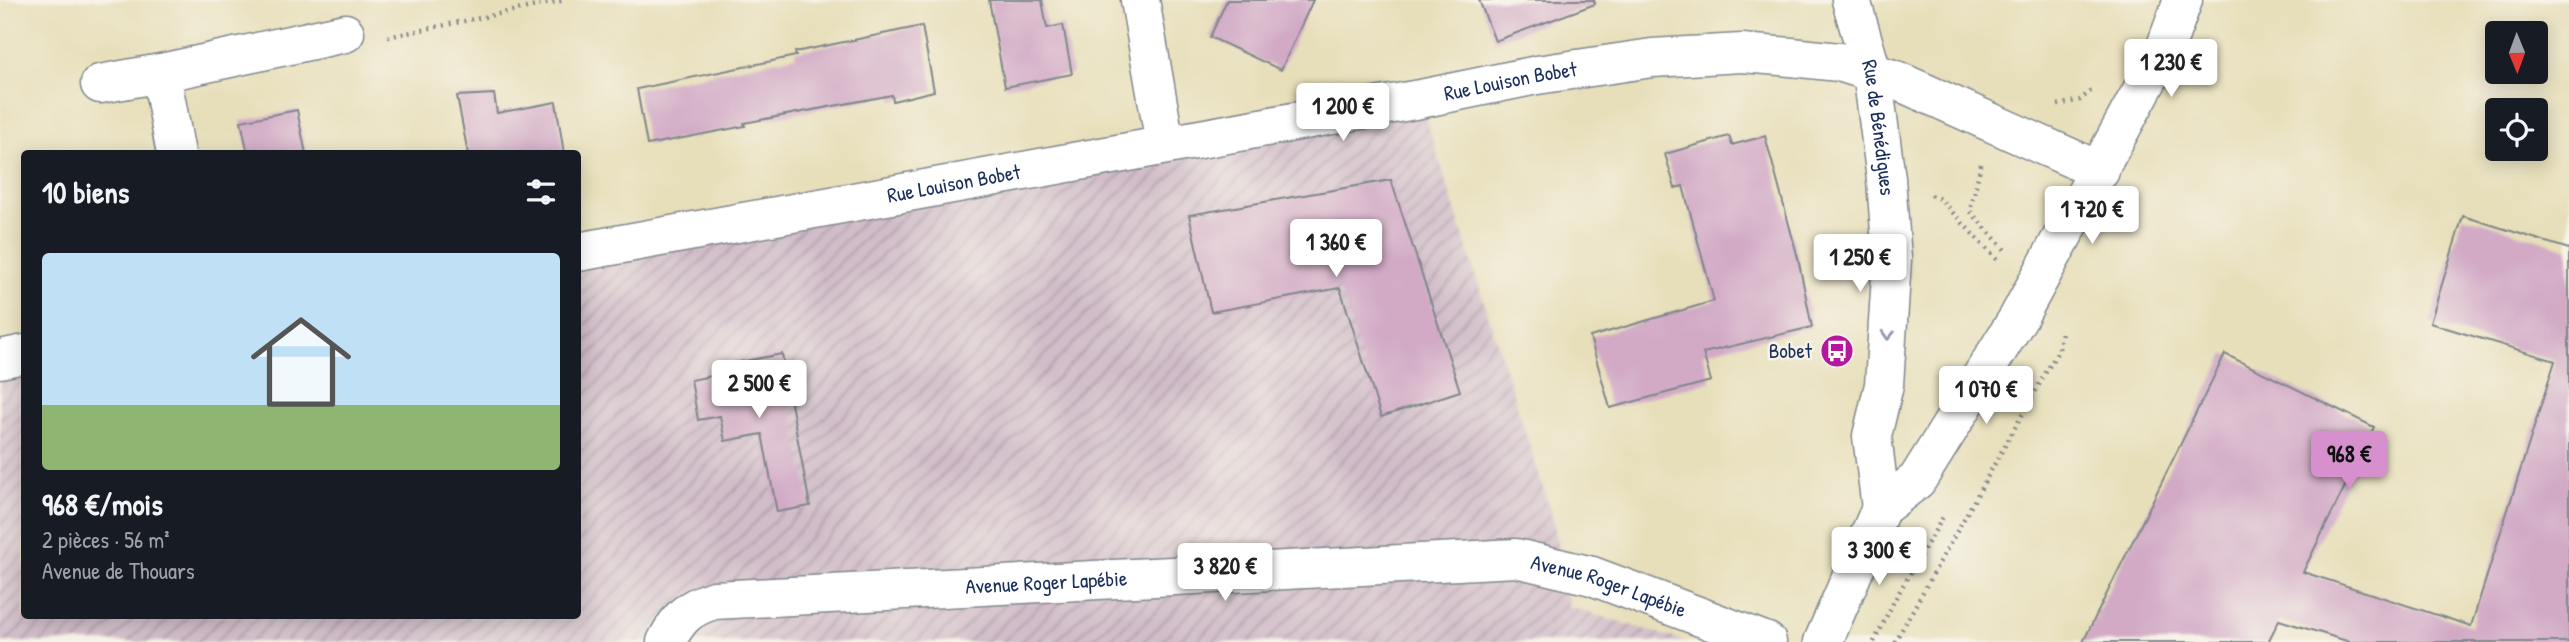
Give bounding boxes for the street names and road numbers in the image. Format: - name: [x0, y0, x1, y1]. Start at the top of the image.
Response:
- street label: Rue Louison Bobet: [1441, 54, 1580, 108]
- street label: Rue de Bénédigues: [1855, 56, 1902, 196]
- street label: Rue Louison Bobet: [885, 157, 1023, 210]
- street label: Avenue Roger Lapébie: [1528, 547, 1690, 624]
- street label: Avenue Roger Lapébie: [965, 563, 1128, 601]

